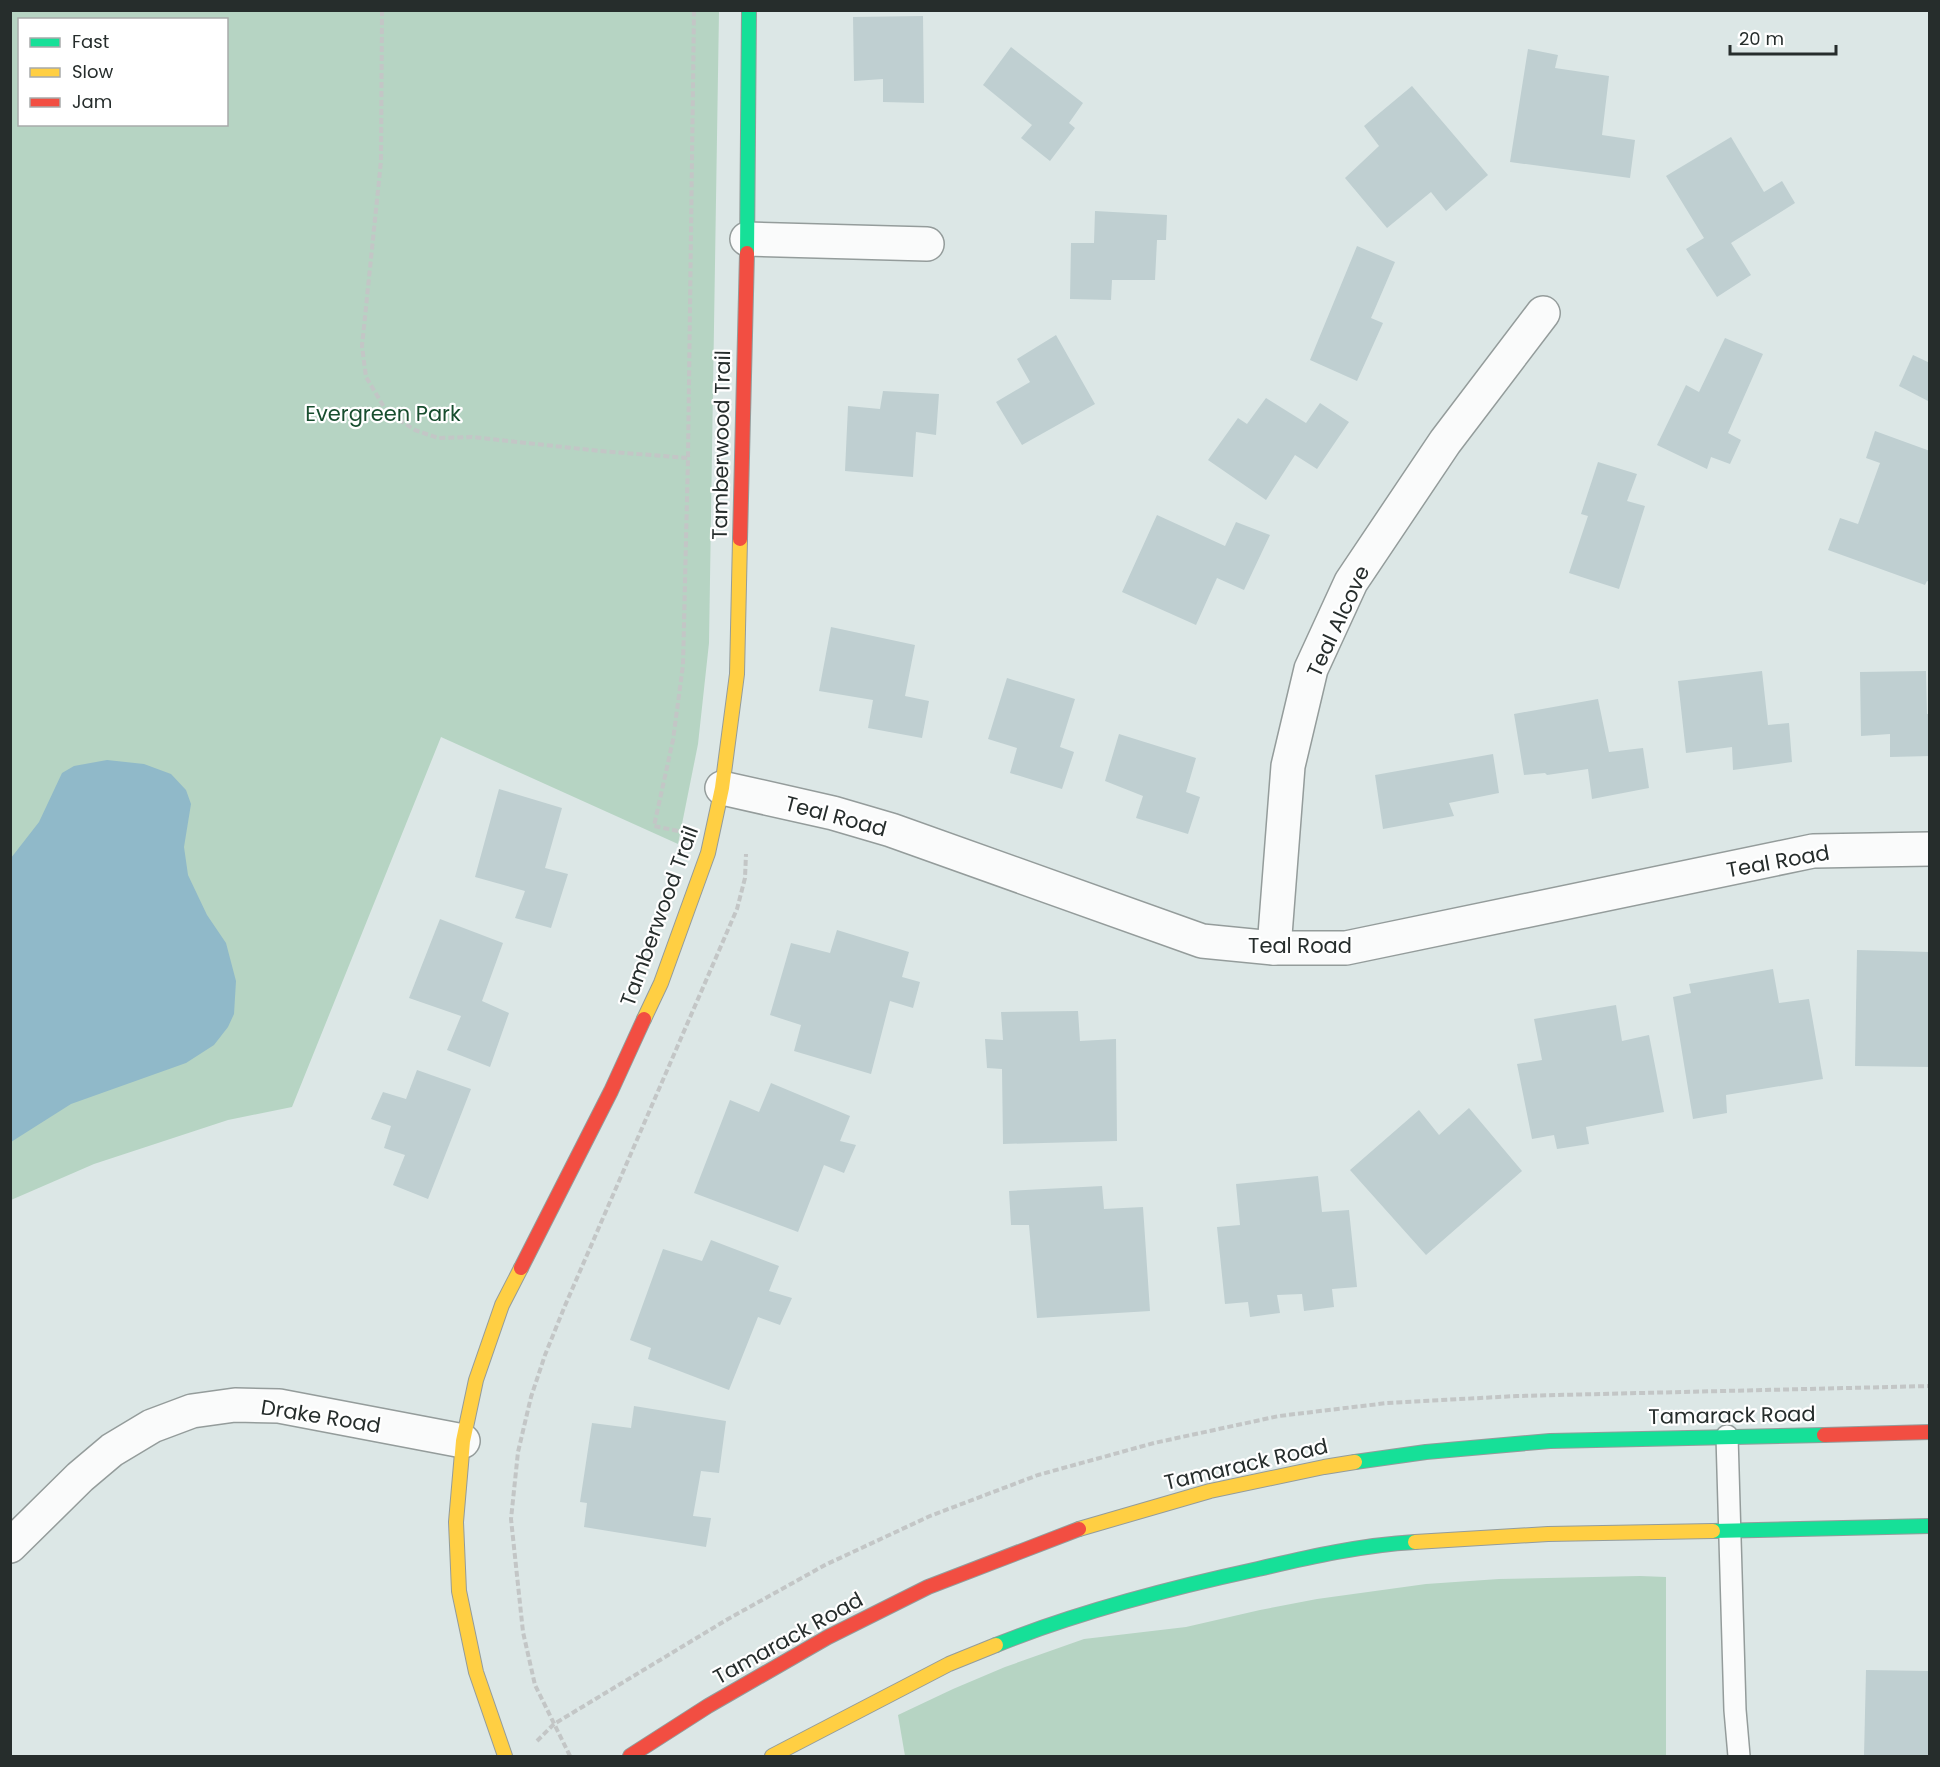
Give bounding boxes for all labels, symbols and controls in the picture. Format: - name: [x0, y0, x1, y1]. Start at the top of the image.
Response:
- legend: [18, 18, 228, 126]
- scale bar: [1730, 18, 1836, 56]
- text: 20 m: [1739, 26, 1784, 51]
- text: Fast: [72, 29, 109, 54]
- text: Slow: [72, 59, 114, 84]
- text: Jam: [72, 89, 112, 114]
- street label: Tamberwood Trail: [705, 350, 737, 540]
- park label: Evergreen Park: [305, 399, 461, 428]
- street label: Teal Alcove: [1300, 561, 1376, 681]
- street label: Teal Road: [782, 789, 890, 843]
- street label: Tamberwood Trail: [613, 822, 705, 1010]
- street label: Teal Road: [1724, 838, 1832, 884]
- street label: Teal Road: [1248, 931, 1352, 960]
- street label: Drake Road: [259, 1392, 383, 1440]
- street label: Tamarack Road: [1648, 1399, 1816, 1431]
- street label: Tamarack Road: [1161, 1431, 1331, 1497]
- street label: Tamarack Road: [708, 1585, 868, 1691]

